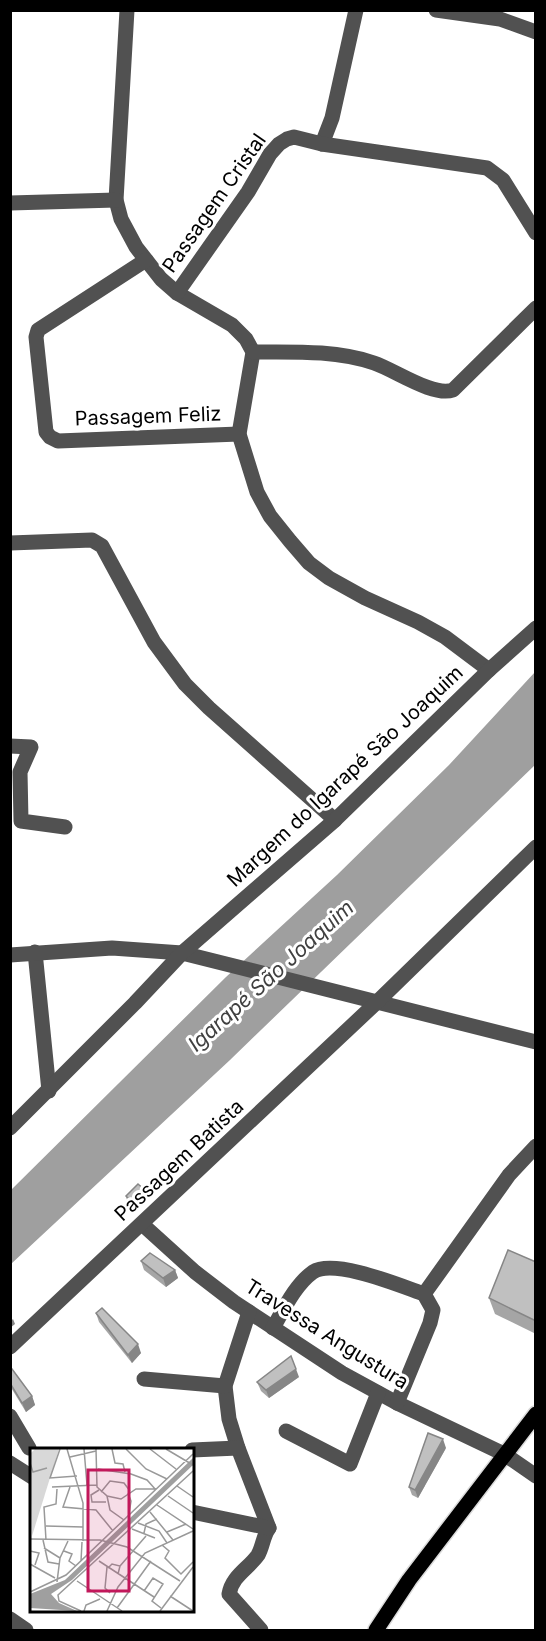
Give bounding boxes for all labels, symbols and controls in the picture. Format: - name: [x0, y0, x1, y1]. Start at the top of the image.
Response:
- street label: Passagem Cristal: [157, 129, 271, 277]
- street label: Passagem Feliz: [74, 401, 222, 431]
- street label: Margem do Igarapé São Joaquim: [222, 660, 468, 892]
- water label: Igarapé São Joaquim: [183, 895, 358, 1056]
- street label: Passagem Batista: [110, 1094, 248, 1226]
- street label: Travessa Angustura: [241, 1274, 413, 1394]
- inset map: [30, 1448, 194, 1611]

